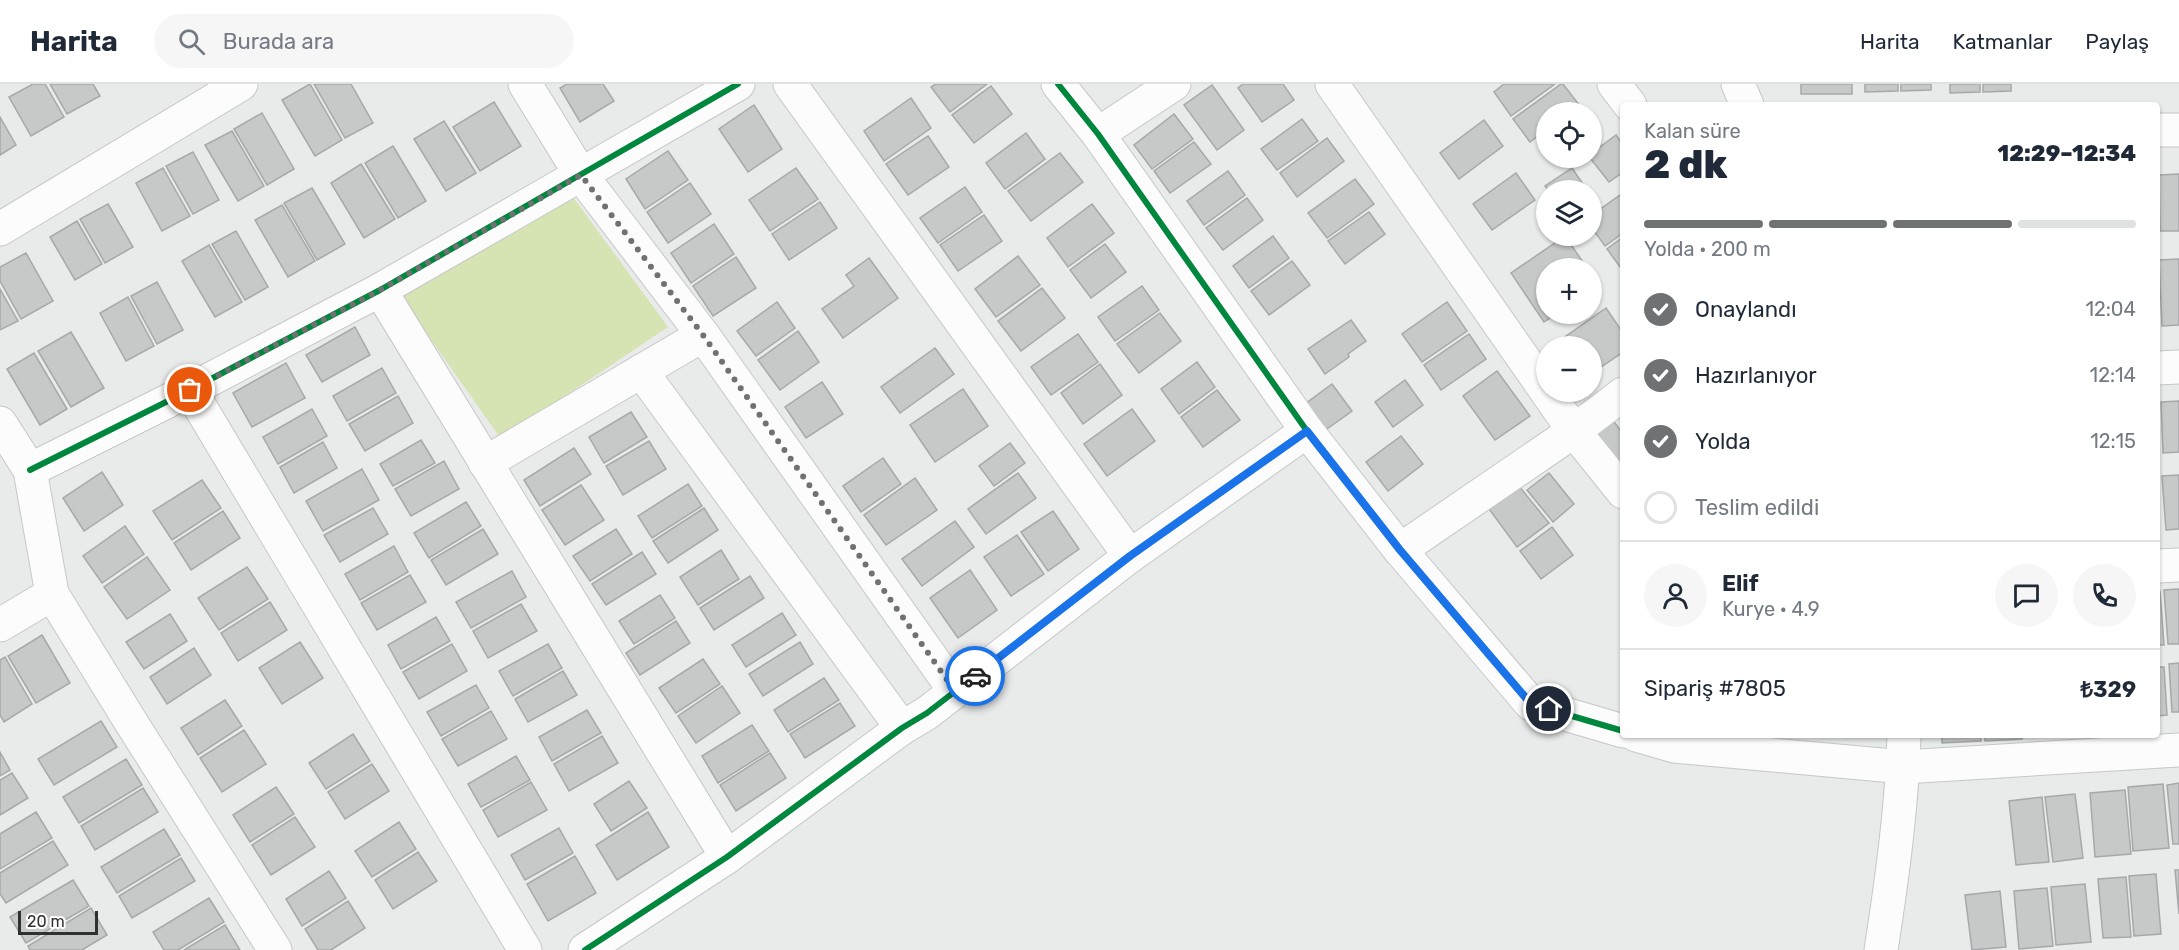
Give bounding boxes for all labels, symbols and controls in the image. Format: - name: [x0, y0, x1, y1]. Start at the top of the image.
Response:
- search box: [154, 14, 574, 68]
- text: Harita: [30, 25, 118, 58]
- icon: search: [175, 25, 208, 58]
- text: Burada ara: [223, 28, 334, 55]
- text: Harita: [1860, 29, 1920, 54]
- text: Katmanlar: [1953, 29, 2052, 54]
- text: Paylaş: [2085, 29, 2149, 54]
- map controls: [1536, 102, 1602, 402]
- button: locate: [1536, 102, 1602, 168]
- text: Kalan süre: [1644, 119, 1741, 143]
- text: 12:29–12:34: [1998, 140, 2136, 167]
- text: 2 dk: [1644, 142, 1727, 188]
- button: layers: [1536, 180, 1602, 246]
- text: Yolda · 200 m: [1644, 237, 1771, 261]
- button: +: [1536, 258, 1602, 324]
- icon: check: [1644, 293, 1677, 326]
- text: Onaylandı: [1695, 296, 1797, 323]
- text: 12:04: [2085, 297, 2136, 321]
- button: −: [1536, 336, 1602, 402]
- icon: check: [1644, 359, 1677, 392]
- text: Hazırlanıyor: [1695, 362, 1817, 389]
- text: 12:14: [2090, 363, 2136, 387]
- pin: [164, 364, 215, 415]
- icon: bag: [173, 373, 206, 406]
- icon: check: [1644, 425, 1677, 458]
- text: Yolda: [1695, 428, 1751, 455]
- text: 12:15: [2090, 429, 2136, 453]
- text: Teslim edildi: [1695, 494, 1819, 521]
- button: person: [1644, 564, 1707, 627]
- button: chat: [1995, 564, 2058, 627]
- button: phone: [2073, 564, 2136, 627]
- text: Elif: [1722, 570, 1758, 597]
- text: Kurye · 4.9: [1722, 597, 1820, 621]
- courier: [945, 646, 1005, 706]
- icon: car: [959, 660, 992, 693]
- text: Sipariş #7805: [1644, 675, 1786, 702]
- text: ₺329: [2081, 676, 2136, 703]
- pin: [1523, 683, 1574, 734]
- icon: home: [1532, 692, 1565, 725]
- scale bar: [18, 908, 98, 936]
- text: 20 m: [27, 912, 65, 931]

